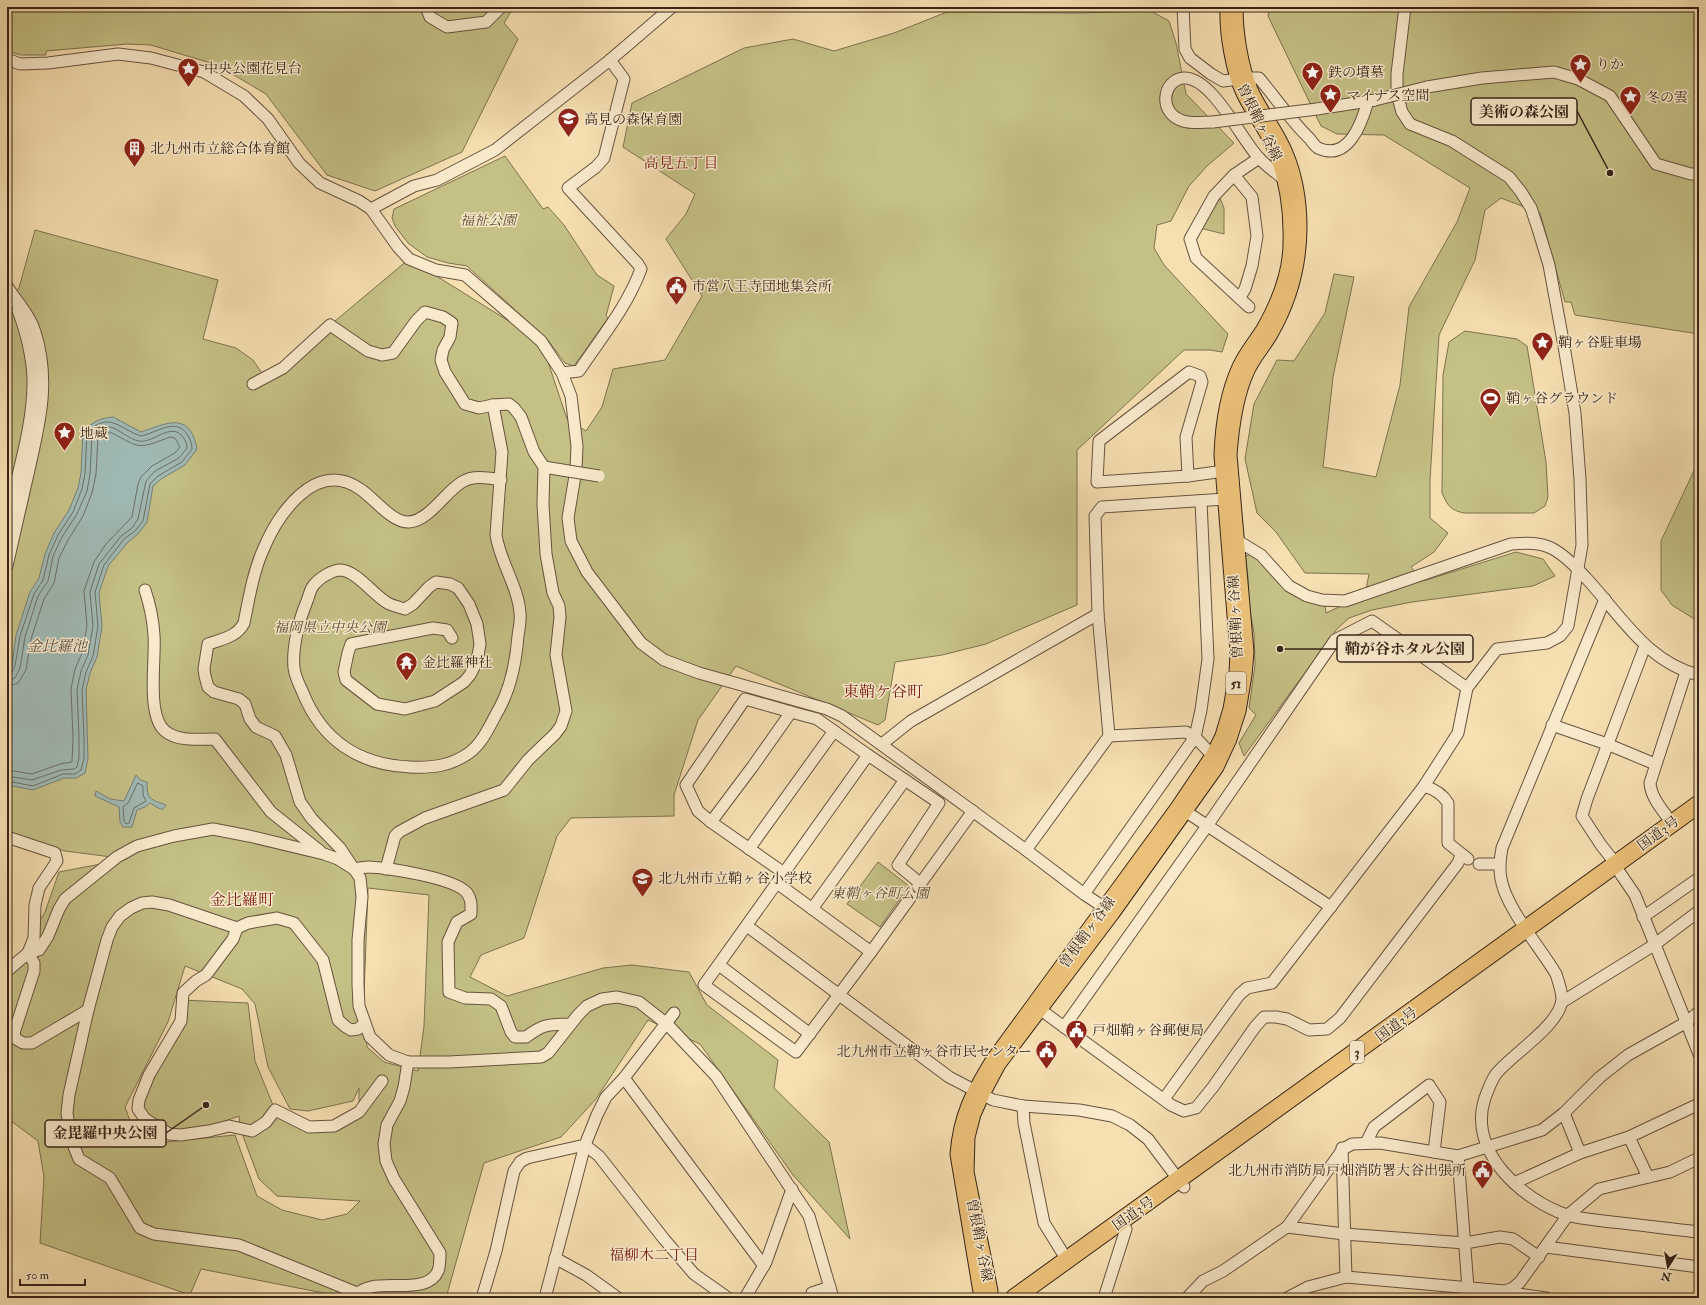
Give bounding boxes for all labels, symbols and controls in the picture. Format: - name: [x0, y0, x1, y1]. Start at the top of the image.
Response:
- place icon: りか: [1568, 51, 1594, 84]
- place icon: 中央公園花見台: [176, 55, 202, 88]
- place label: りか: [1596, 56, 1624, 73]
- place icon: 鉄の墳墓: [1300, 59, 1326, 92]
- place label: 中央公園花見台: [204, 60, 302, 77]
- place label: 鉄の墳墓: [1328, 64, 1384, 81]
- street label: 曽根鞘ヶ谷線: [1233, 81, 1286, 164]
- place icon: マイナス空間: [1318, 82, 1344, 115]
- place icon: 冬の雲: [1618, 84, 1644, 117]
- place label: マイナス空間: [1346, 87, 1429, 104]
- place label: 冬の雲: [1646, 89, 1688, 106]
- callout: 美術の森公園: [1471, 98, 1577, 125]
- text: 美術の森公園: [1479, 103, 1569, 122]
- school or university icon: 高見の森保育園: [556, 106, 582, 139]
- place label: 高見の森保育園: [584, 111, 682, 128]
- building icon: 北九州市立総合体育館: [121, 135, 147, 168]
- place label: 北九州市立総合体育館: [150, 140, 290, 157]
- district label: 高見五丁目: [643, 154, 719, 173]
- park label: 福祉公園: [460, 212, 518, 229]
- public building icon: 市営八王寺団地集会所: [663, 273, 689, 306]
- place label: 市営八王寺団地集会所: [692, 278, 832, 295]
- place icon: 鞘ヶ谷駐車場: [1530, 329, 1556, 362]
- place label: 鞘ヶ谷駐車場: [1558, 334, 1642, 351]
- sports icon: 鞘ヶ谷グラウンド: [1478, 385, 1504, 418]
- place label: 鞘ヶ谷グラウンド: [1506, 390, 1618, 407]
- place icon: 地蔵: [51, 420, 77, 453]
- place label: 地蔵: [80, 425, 108, 442]
- street label: 曽根鞘ヶ谷線: [1225, 575, 1246, 659]
- park label: 福岡県立中央公園: [274, 619, 388, 636]
- callout: 鞘が谷ホタル公園: [1337, 635, 1473, 662]
- water label: 金比羅池: [27, 637, 89, 656]
- text: 鞘が谷ホタル公園: [1345, 640, 1465, 659]
- temple icon: 金比羅神社: [393, 649, 419, 682]
- place label: 金比羅神社: [422, 654, 492, 671]
- road number: 51: [1226, 672, 1246, 694]
- district label: 東鞘ケ谷町: [843, 682, 923, 702]
- street label: 国道3号: [1634, 813, 1682, 854]
- school or university icon: 北九州市立鞘ヶ谷小学校: [630, 865, 656, 898]
- place label: 北九州市立鞘ヶ谷小学校: [658, 870, 812, 887]
- park label: 東鞘ヶ谷町公園: [831, 885, 931, 902]
- district label: 金比羅町: [210, 890, 274, 910]
- street label: 曽根鞘ヶ谷線: [1056, 893, 1119, 971]
- street label: 国道3号: [1372, 1004, 1420, 1045]
- public building icon: 戸畑鞘ヶ谷郵便局: [1064, 1017, 1090, 1050]
- place label: 戸畑鞘ヶ谷郵便局: [1092, 1022, 1204, 1039]
- public building icon: 北九州市立鞘ヶ谷市民センター: [1034, 1038, 1060, 1071]
- road number: 3: [1350, 1041, 1364, 1063]
- place label: 北九州市立鞘ヶ谷市民センター: [837, 1043, 1032, 1060]
- callout: 金毘羅中央公園: [45, 1120, 166, 1147]
- text: 金毘羅中央公園: [52, 1124, 158, 1143]
- public building icon: 北九州市消防局戸畑消防署大谷出張所: [1469, 1157, 1495, 1190]
- place label: 北九州市消防局戸畑消防署大谷出張所: [1228, 1162, 1466, 1179]
- street label: 国道3号: [1109, 1193, 1158, 1234]
- street label: 曽根鞘ヶ谷線: [963, 1197, 996, 1283]
- district label: 福柳木二丁目: [609, 1246, 699, 1265]
- north arrow: [1648, 1247, 1688, 1287]
- scale bar: [20, 1261, 85, 1287]
- text: 50 m: [26, 1268, 50, 1283]
- text: N: [1659, 1269, 1673, 1284]

